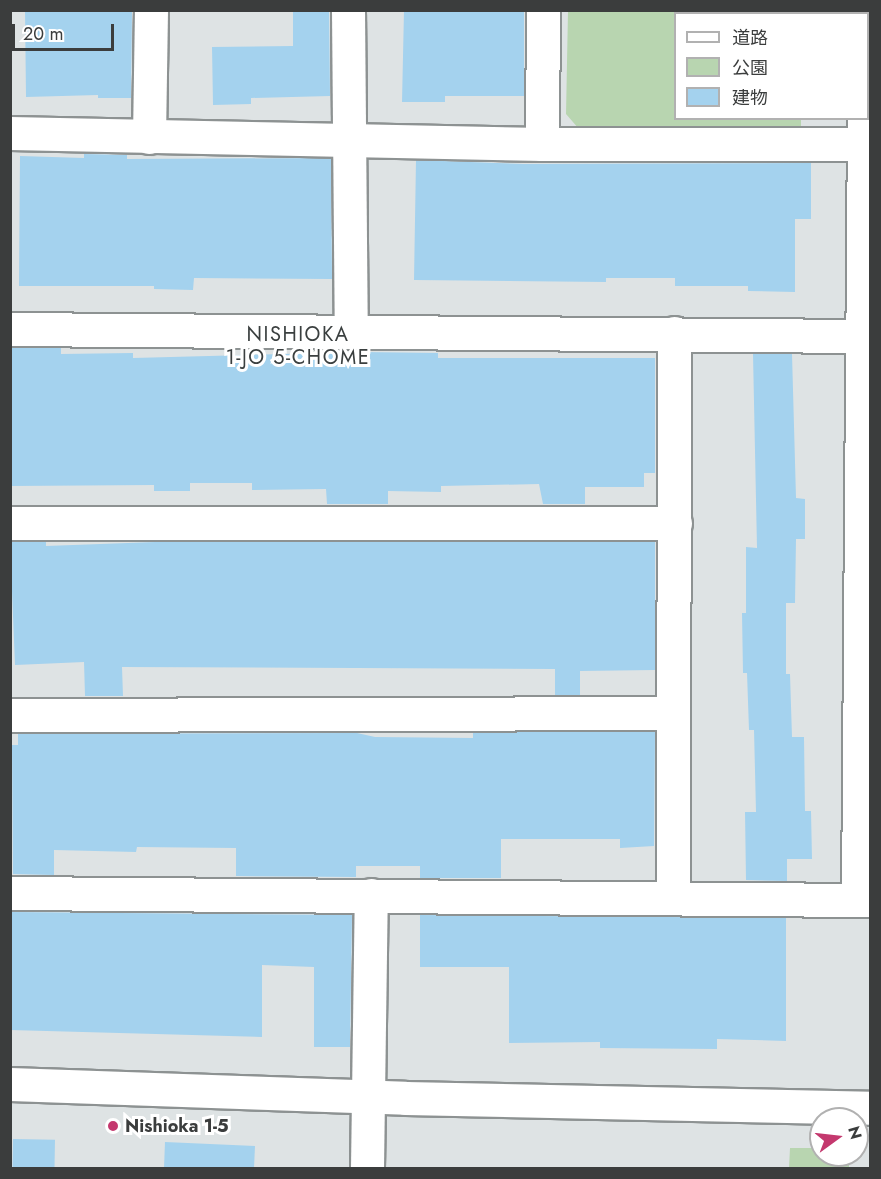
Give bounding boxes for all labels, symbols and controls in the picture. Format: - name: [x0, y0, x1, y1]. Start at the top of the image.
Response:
- scale bar: [15, 12, 117, 50]
- legend: [674, 12, 869, 120]
- text: 20 m: [23, 21, 63, 47]
- text: 道路: [732, 25, 768, 51]
- text: 公園: [732, 55, 768, 81]
- text: 建物: [732, 85, 768, 111]
- district label: NISHIOKA 1-JO 5-CHOME: [226, 323, 370, 370]
- north arrow: [809, 1107, 869, 1167]
- place label: Nishioka 1-5: [125, 1115, 229, 1137]
- marker: Nishioka 1-5: [106, 1119, 120, 1133]
- text: N: [842, 1124, 868, 1142]

